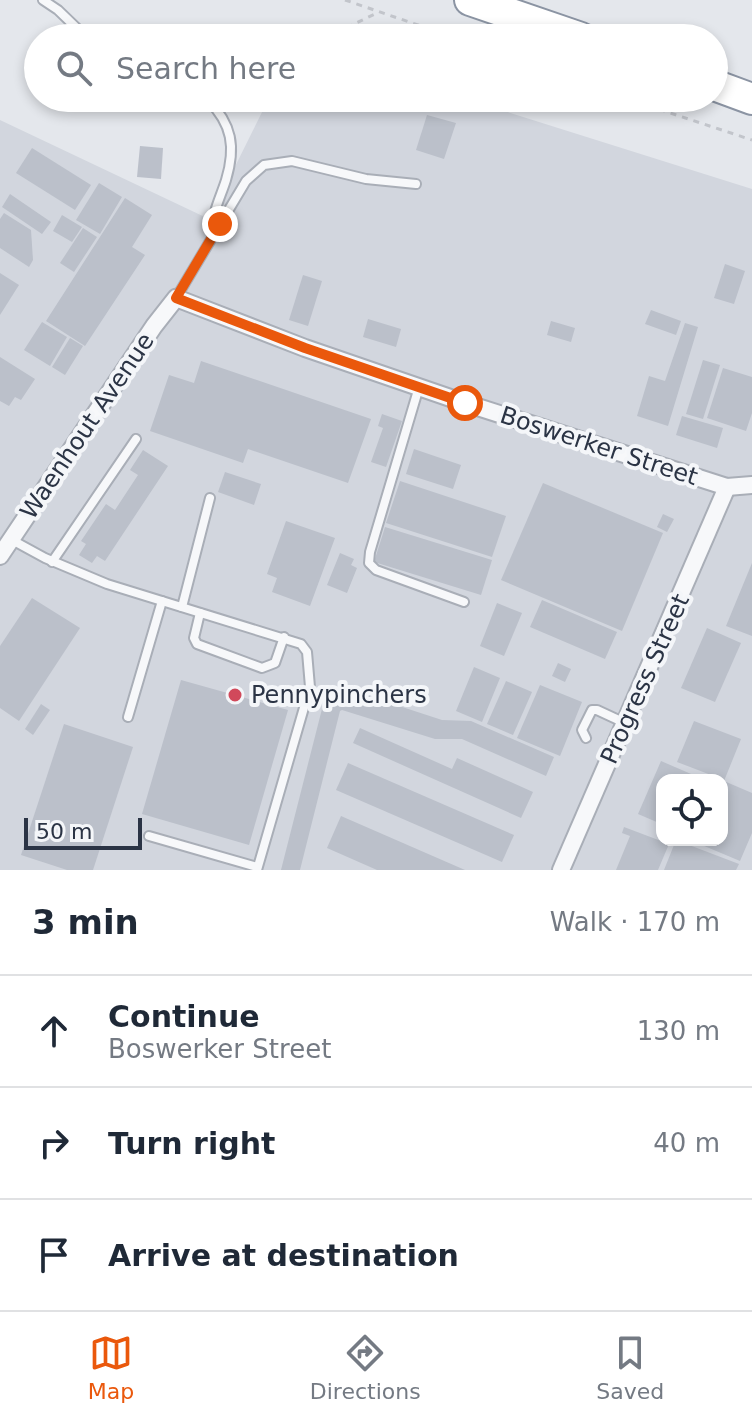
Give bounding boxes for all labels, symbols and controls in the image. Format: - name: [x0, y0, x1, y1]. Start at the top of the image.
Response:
- search box: [24, 24, 728, 112]
- icon: search: [52, 46, 96, 90]
- text: Search here: [116, 51, 296, 86]
- route end: [202, 206, 238, 242]
- street label: Waenhout Avenue: [14, 328, 160, 524]
- route start: [447, 385, 483, 421]
- street label: Boswerker Street: [497, 401, 701, 491]
- street label: Progress Street: [595, 590, 695, 768]
- place label: Pennypinchers: [251, 681, 427, 709]
- marker: Pennypinchers: [226, 686, 244, 704]
- map controls: [656, 774, 728, 846]
- button: locate: [656, 774, 728, 846]
- scale bar: [24, 814, 142, 850]
- text: 50 m: [36, 819, 92, 844]
- text: 3 min: [32, 902, 139, 942]
- text: Walk · 170 m: [550, 907, 720, 937]
- text: Continue: [108, 999, 260, 1034]
- icon: ahead: [32, 1009, 76, 1053]
- text: 130 m: [637, 1016, 720, 1046]
- text: Boswerker Street: [108, 1034, 331, 1064]
- icon: right: [32, 1121, 76, 1165]
- text: Turn right: [108, 1126, 275, 1161]
- text: 40 m: [653, 1128, 720, 1158]
- icon: arrive: [32, 1233, 76, 1277]
- text: Arrive at destination: [108, 1238, 459, 1273]
- tab: Map: [88, 1331, 134, 1404]
- tab: Directions: [310, 1331, 421, 1404]
- tab: Saved: [596, 1331, 664, 1404]

